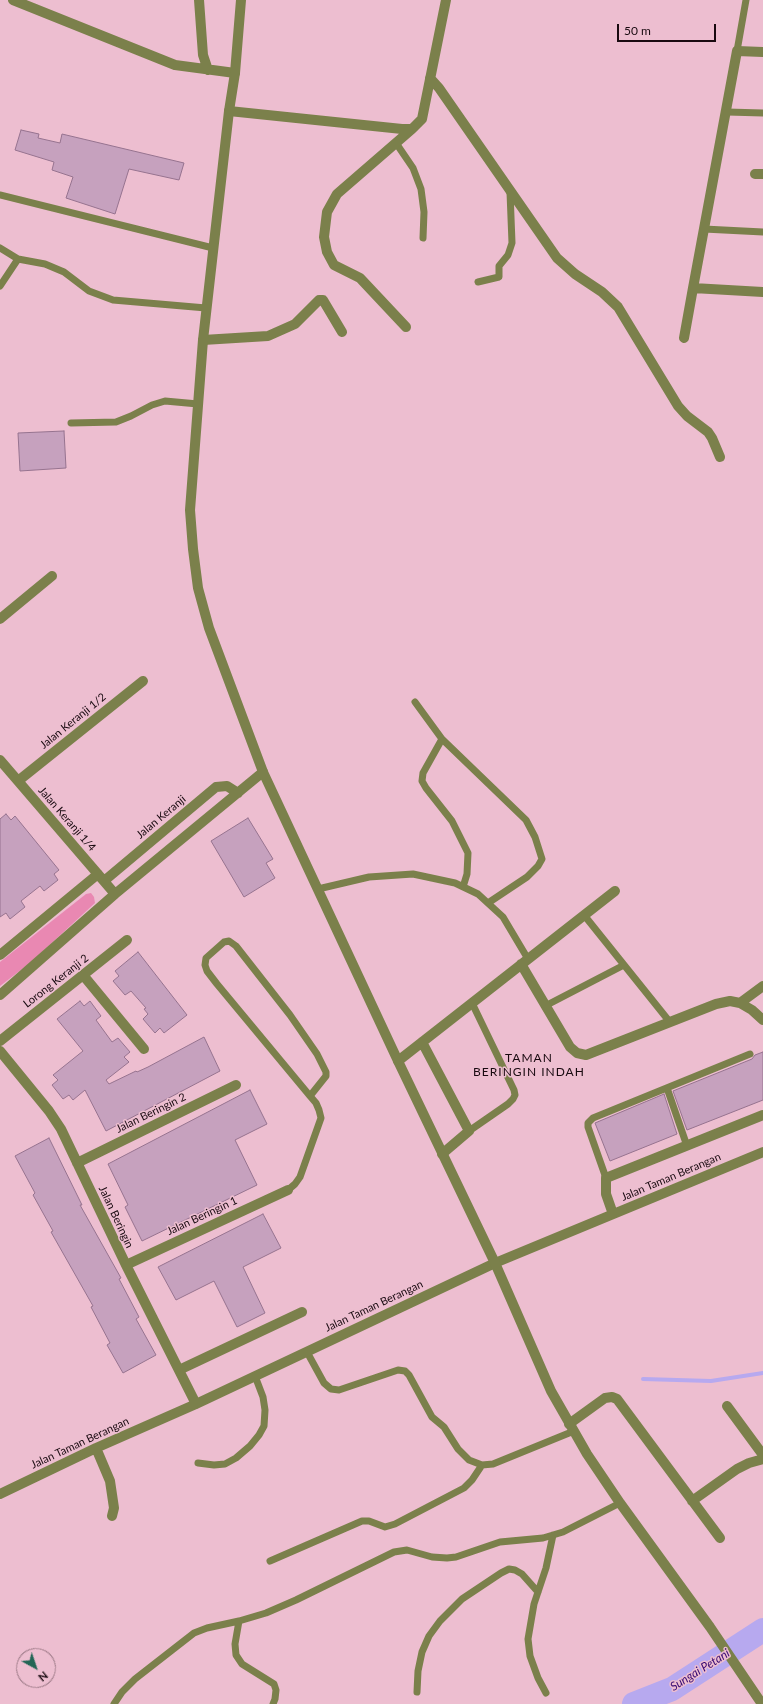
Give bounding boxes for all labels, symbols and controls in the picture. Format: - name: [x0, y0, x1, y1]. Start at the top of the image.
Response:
- scale bar: [619, 16, 718, 42]
- text: 50 m: [624, 23, 651, 38]
- street label: Jalan Keranji 1/2: [37, 690, 109, 752]
- street label: Jalan Keranji 1/4: [35, 784, 99, 854]
- street label: Jalan Keranji: [134, 793, 188, 841]
- street label: Lorong Keranji 2: [21, 952, 91, 1010]
- district label: TAMAN BERINGIN INDAH: [473, 1051, 585, 1079]
- street label: Jalan Beringin 2: [114, 1090, 188, 1136]
- street label: Jalan Taman Berangan: [619, 1150, 723, 1204]
- street label: Jalan Beringin: [96, 1184, 136, 1250]
- street label: Jalan Beringin 1: [165, 1194, 239, 1238]
- street label: Jalan Taman Berangan: [323, 1277, 425, 1335]
- street label: Jalan Taman Berangan: [29, 1414, 131, 1472]
- water label: Sungai Petani: [668, 1646, 732, 1694]
- north arrow: [16, 1648, 56, 1688]
- text: N: [36, 1669, 51, 1685]

